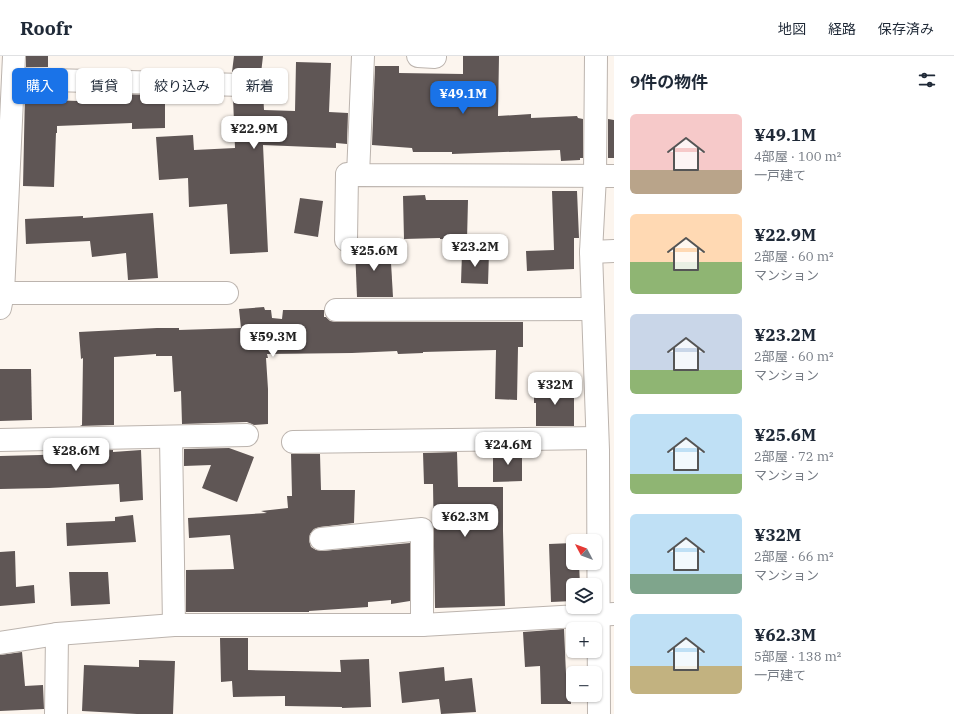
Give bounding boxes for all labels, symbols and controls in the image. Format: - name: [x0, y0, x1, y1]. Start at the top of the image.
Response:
- text: Roofr: [20, 16, 72, 40]
- text: 地図: [778, 20, 806, 38]
- text: 経路: [828, 20, 856, 38]
- text: 保存済み: [878, 20, 934, 38]
- chip: 購入: [12, 68, 68, 104]
- chip: 賃貸: [76, 68, 132, 104]
- chip: 絞り込み: [140, 68, 224, 104]
- chip: 新着: [232, 68, 288, 104]
- icon: filters: [916, 69, 938, 91]
- text: 9件の物件: [630, 71, 708, 93]
- pin: ¥49.1M: [430, 81, 496, 115]
- text: ¥49.1M: [439, 85, 487, 102]
- pin: ¥22.9M: [221, 116, 287, 150]
- text: ¥22.9M: [230, 120, 278, 137]
- text: ¥49.1M: [754, 124, 816, 146]
- icon: home: [662, 130, 710, 178]
- text: 4部屋 · 100 m²: [754, 148, 841, 165]
- text: 一戸建て: [754, 167, 806, 184]
- text: ¥22.9M: [754, 224, 816, 246]
- icon: home: [662, 230, 710, 278]
- pin: ¥23.2M: [442, 234, 508, 268]
- pin: ¥25.6M: [341, 238, 407, 272]
- text: ¥23.2M: [451, 238, 499, 255]
- text: ¥25.6M: [350, 242, 398, 259]
- text: 2部屋 · 60 m²: [754, 248, 834, 265]
- text: マンション: [754, 267, 819, 284]
- pin: ¥59.3M: [240, 324, 306, 358]
- text: ¥23.2M: [754, 324, 816, 346]
- text: ¥59.3M: [249, 328, 297, 345]
- icon: home: [662, 330, 710, 378]
- text: 2部屋 · 60 m²: [754, 348, 834, 365]
- text: マンション: [754, 367, 819, 384]
- pin: ¥32M: [531, 372, 579, 406]
- text: ¥32M: [537, 376, 573, 393]
- text: ¥25.6M: [754, 424, 816, 446]
- icon: home: [662, 430, 710, 478]
- pin: ¥24.6M: [475, 432, 541, 466]
- text: ¥24.6M: [484, 436, 532, 453]
- pin: ¥28.6M: [43, 438, 109, 472]
- text: ¥28.6M: [52, 442, 100, 459]
- text: 2部屋 · 72 m²: [754, 448, 834, 465]
- text: マンション: [754, 467, 819, 484]
- pin: ¥62.3M: [432, 504, 498, 538]
- text: ¥62.3M: [441, 508, 489, 525]
- text: ¥32M: [754, 524, 801, 546]
- icon: home: [662, 530, 710, 578]
- north arrow: [566, 534, 602, 570]
- map controls: [566, 534, 602, 702]
- text: 2部屋 · 66 m²: [754, 548, 834, 565]
- text: マンション: [754, 567, 819, 584]
- button: layers: [566, 578, 602, 614]
- button: +: [566, 622, 602, 658]
- text: ¥62.3M: [754, 624, 816, 646]
- icon: home: [662, 630, 710, 678]
- text: 5部屋 · 138 m²: [754, 648, 841, 665]
- button: −: [566, 666, 602, 702]
- text: 一戸建て: [754, 667, 806, 684]

